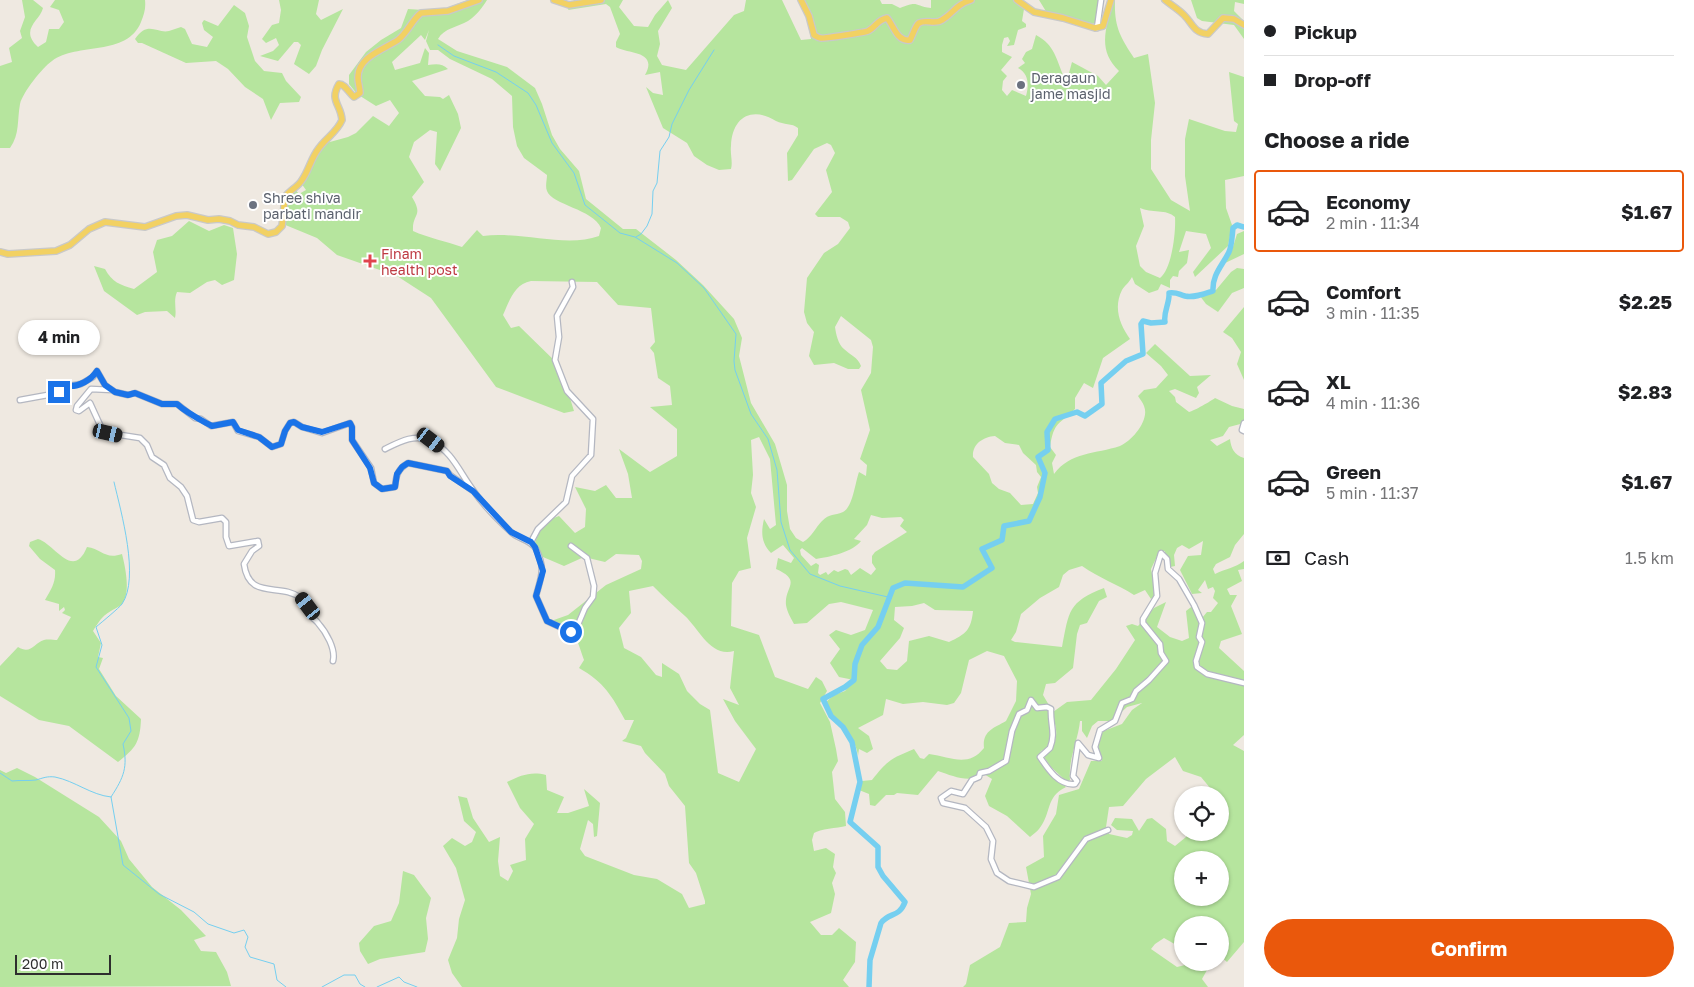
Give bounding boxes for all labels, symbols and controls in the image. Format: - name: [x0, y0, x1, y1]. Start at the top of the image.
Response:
- text: Pickup: [1294, 20, 1357, 43]
- text: Drop-off: [1294, 68, 1371, 91]
- place label: Deragaun jame masjid: [1030, 69, 1111, 102]
- marker: Deragaun jame masjid: [1015, 79, 1027, 91]
- text: Choose a ride: [1264, 126, 1410, 153]
- place label: Shree shiva parbati mandir: [263, 189, 361, 222]
- icon: car: [1266, 189, 1311, 234]
- text: Economy: [1326, 190, 1411, 213]
- marker: Shree shiva parbati mandir: [247, 199, 259, 211]
- text: $1.67: [1621, 200, 1672, 223]
- text: 2 min · 11:34: [1326, 213, 1420, 233]
- place label: Finam health post: [381, 245, 458, 278]
- marker: Finam health post: [363, 254, 377, 268]
- icon: car: [1266, 279, 1311, 324]
- text: Comfort: [1326, 280, 1401, 303]
- text: $2.25: [1618, 290, 1672, 313]
- text: 3 min · 11:35: [1326, 303, 1419, 323]
- callout: 4 min: [18, 320, 100, 354]
- text: 4 min: [38, 327, 80, 347]
- icon: car: [1266, 369, 1311, 414]
- text: XL: [1326, 370, 1351, 393]
- text: $2.83: [1618, 380, 1672, 403]
- route end: [48, 381, 70, 403]
- text: 4 min · 11:36: [1326, 393, 1420, 413]
- car: [91, 422, 124, 444]
- car: [414, 425, 447, 455]
- icon: car: [1266, 459, 1311, 504]
- text: Green: [1326, 460, 1381, 483]
- text: $1.67: [1621, 470, 1672, 493]
- text: 5 min · 11:37: [1326, 483, 1419, 503]
- icon: cash: [1264, 544, 1292, 572]
- text: Cash: [1304, 546, 1349, 569]
- text: 1.5 km: [1625, 548, 1674, 568]
- car: [292, 590, 323, 622]
- route start: [560, 621, 582, 643]
- map controls: [1174, 786, 1229, 971]
- button: locate: [1174, 786, 1229, 841]
- button: +: [1174, 851, 1229, 906]
- button: −: [1174, 916, 1229, 971]
- button: Confirm: [1264, 919, 1674, 977]
- scale bar: [15, 952, 111, 975]
- text: 200 m: [22, 955, 63, 972]

